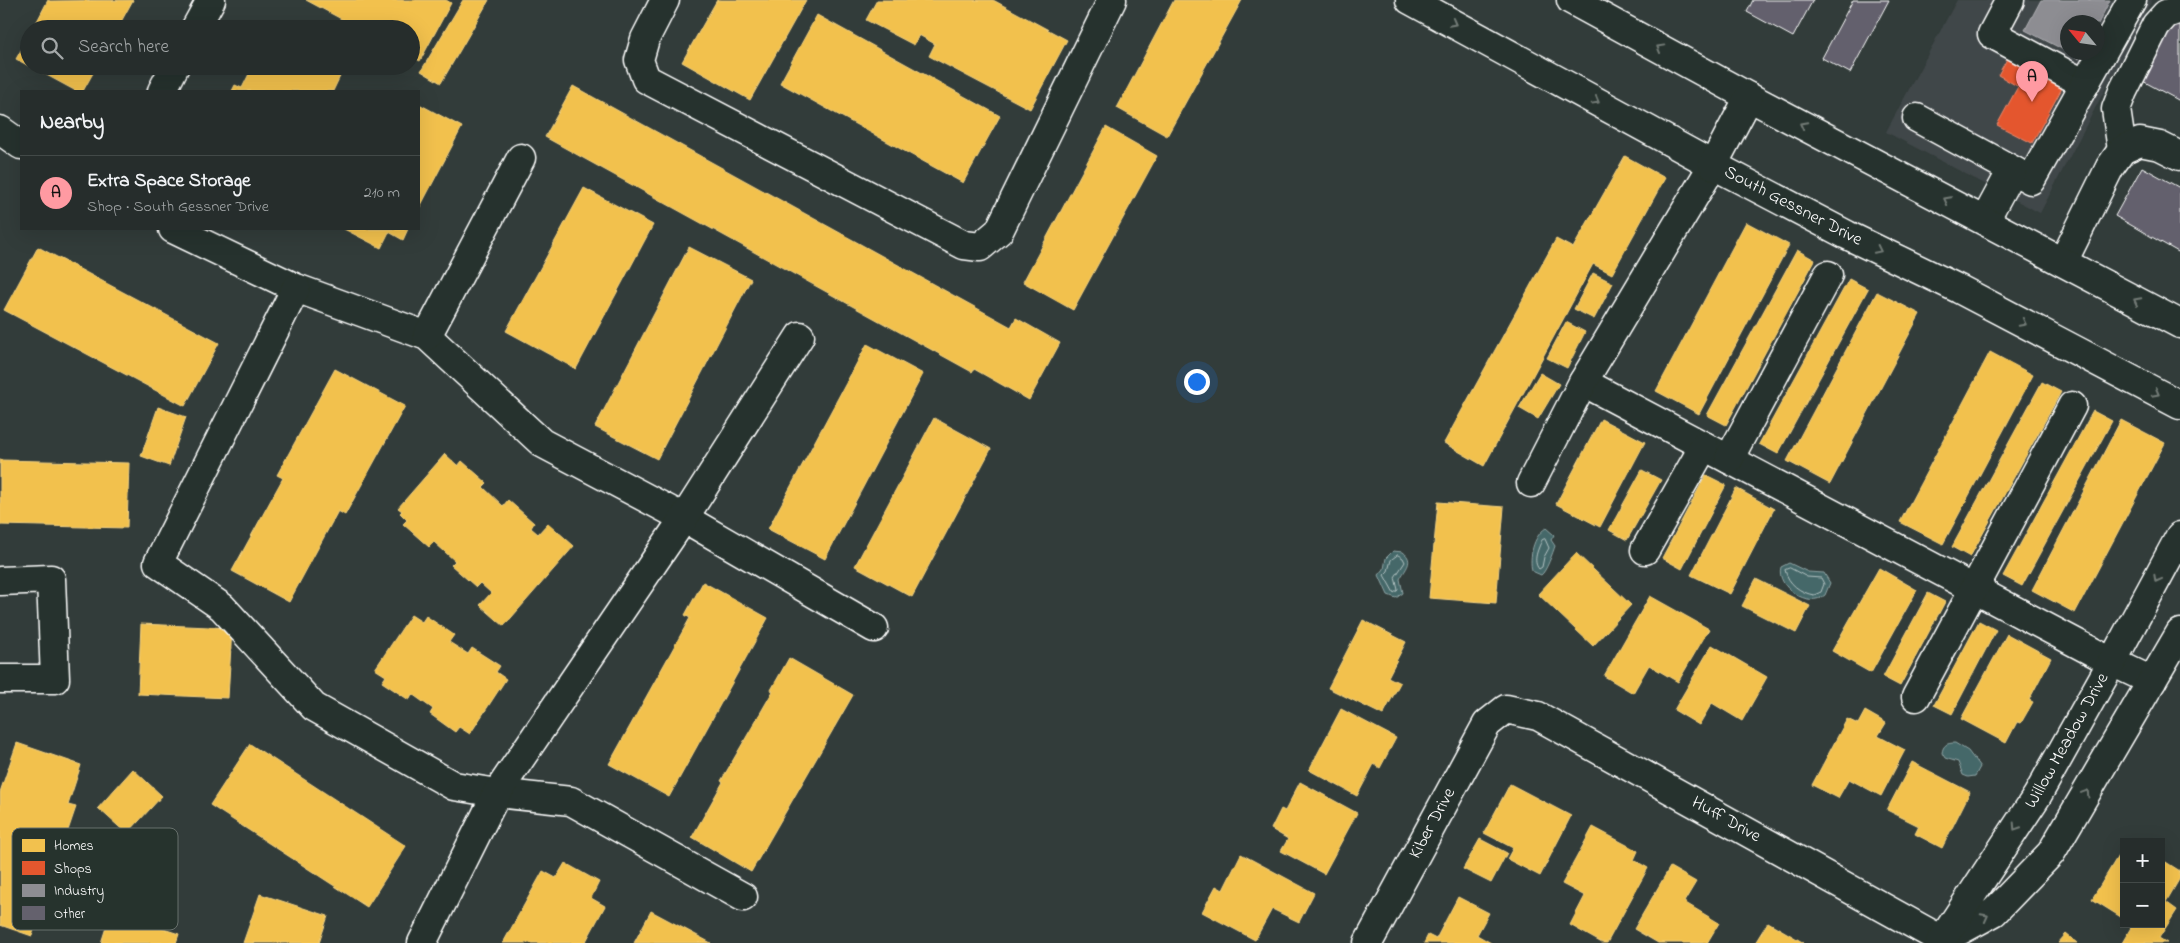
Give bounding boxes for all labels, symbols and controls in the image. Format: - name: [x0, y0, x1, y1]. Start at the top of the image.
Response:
- north arrow: [2060, 15, 2105, 60]
- one-way arrow: [1447, 17, 1456, 27]
- search box: [20, 20, 420, 75]
- icon: search: [38, 34, 66, 62]
- text: Search here: [78, 34, 169, 61]
- one-way arrow: [1656, 45, 1665, 55]
- pin: A: [2016, 61, 2048, 102]
- one-way arrow: [1590, 94, 1599, 104]
- text: Nearby: [40, 108, 104, 138]
- one-way arrow: [1799, 121, 1808, 131]
- street label: South Gessner Drive: [1719, 160, 1867, 254]
- text: Extra Space Storage: [87, 168, 250, 195]
- text: A: [51, 181, 61, 205]
- text: 210 m: [364, 181, 400, 205]
- text: Shop · South Gessner Drive: [87, 195, 269, 219]
- one-way arrow: [1943, 196, 1952, 206]
- one-way arrow: [1873, 244, 1882, 254]
- one-way arrow: [2133, 298, 2142, 308]
- one-way arrow: [2018, 317, 2027, 327]
- your location: [1184, 369, 1210, 395]
- one-way arrow: [2151, 387, 2160, 397]
- one-way arrow: [2153, 573, 2163, 582]
- street label: Willow Meadow Drive: [2019, 668, 2117, 814]
- street label: Kiber Drive: [1403, 783, 1463, 864]
- one-way arrow: [2080, 789, 2090, 798]
- street label: Huff Drive: [1686, 790, 1766, 850]
- one-way arrow: [2013, 821, 2023, 830]
- legend: [12, 828, 178, 930]
- text: Homes: [54, 836, 94, 857]
- map controls: [2120, 838, 2165, 928]
- button: +: [2120, 838, 2165, 883]
- text: Shops: [54, 859, 92, 880]
- text: Industry: [54, 881, 104, 903]
- button: −: [2120, 883, 2165, 928]
- text: Other: [54, 904, 86, 925]
- one-way arrow: [1980, 913, 1989, 923]

